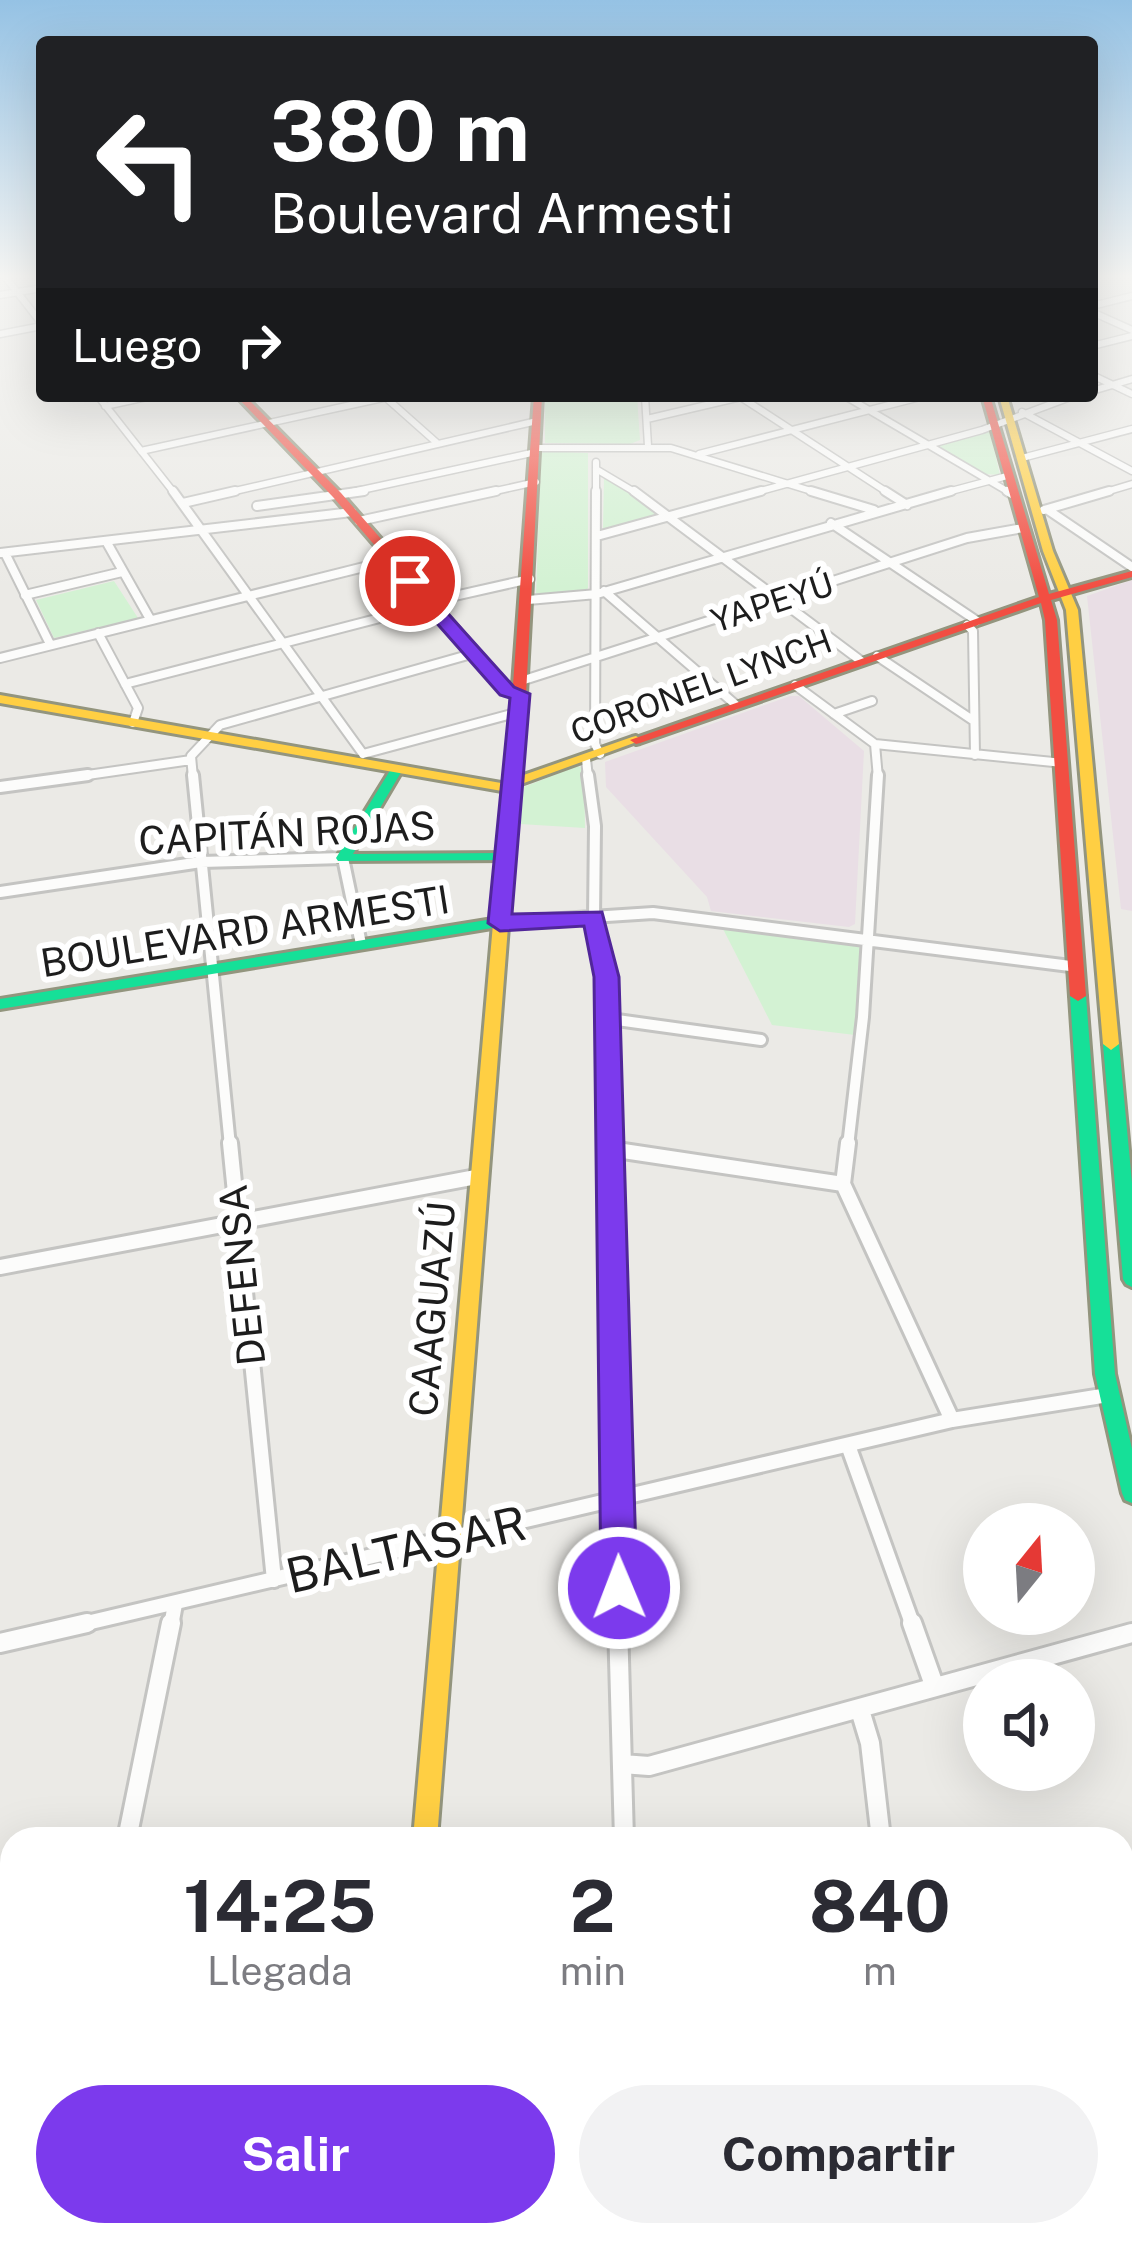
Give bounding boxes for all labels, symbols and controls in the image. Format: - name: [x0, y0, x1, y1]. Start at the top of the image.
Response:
- text: 380 m: [270, 81, 530, 180]
- icon: left: [72, 84, 228, 240]
- text: Boulevard Armesti: [270, 182, 734, 245]
- icon: right: [226, 312, 292, 378]
- text: Luego: [72, 319, 202, 372]
- pin: [359, 530, 461, 632]
- icon: arrive: [377, 548, 443, 614]
- street label: YAPEYÚ: [706, 563, 838, 640]
- street label: CORONEL LYNCH: [565, 621, 837, 751]
- street label: CAPITÁN ROJAS: [137, 802, 437, 864]
- street label: BOULEVARD ARMESTI: [37, 876, 453, 986]
- street label: DEFENSA: [210, 1182, 274, 1368]
- street label: CAAGUAZÚ: [399, 1200, 464, 1418]
- street label: BALTASAR: [280, 1494, 532, 1604]
- north arrow: [963, 1503, 1095, 1635]
- map controls: [963, 1503, 1095, 1791]
- position arrow: [556, 1525, 682, 1651]
- button: sound: [963, 1659, 1095, 1791]
- text: 14:25: [183, 1864, 376, 1948]
- text: 2: [570, 1864, 616, 1948]
- text: 840: [809, 1864, 951, 1948]
- text: Llegada: [207, 1948, 353, 1994]
- text: min: [560, 1948, 626, 1994]
- text: m: [863, 1948, 897, 1994]
- button: Salir: [36, 2085, 555, 2223]
- button: Compartir: [579, 2085, 1098, 2223]

